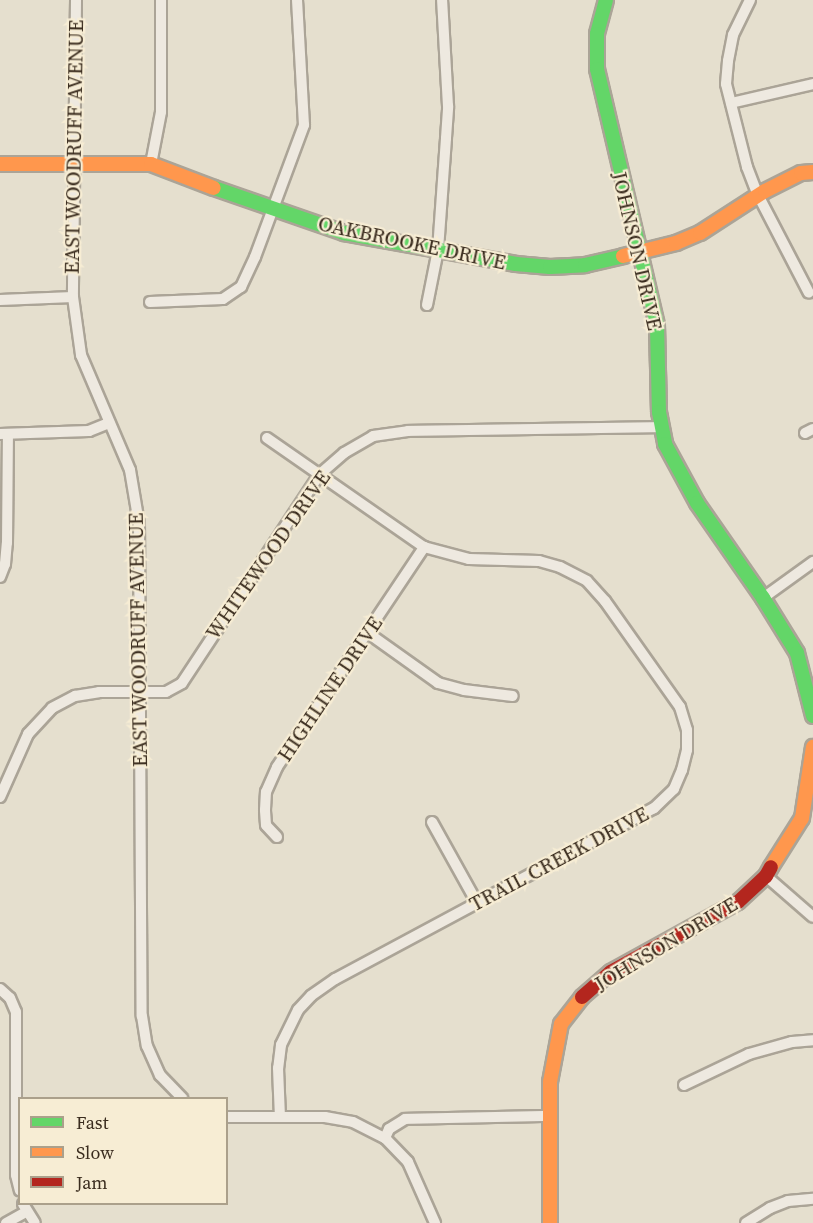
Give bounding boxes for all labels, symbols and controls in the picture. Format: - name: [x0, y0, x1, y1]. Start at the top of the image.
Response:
- street label: EAST WOODRUFF AVENUE: [59, 19, 89, 275]
- street label: JOHNSON DRIVE: [607, 169, 667, 333]
- street label: OAKBROOKE DRIVE: [316, 211, 508, 275]
- street label: WHITEWOOD DRIVE: [200, 466, 336, 644]
- street label: EAST WOODRUFF AVENUE: [123, 512, 153, 768]
- street label: HIGHLINE DRIVE: [272, 612, 388, 766]
- street label: TRAIL CREEK DRIVE: [465, 801, 653, 917]
- street label: JOHNSON DRIVE: [590, 892, 742, 996]
- legend: [18, 1097, 228, 1205]
- text: Fast: [76, 1110, 109, 1135]
- text: Slow: [76, 1140, 114, 1165]
- text: Jam: [76, 1170, 108, 1195]

